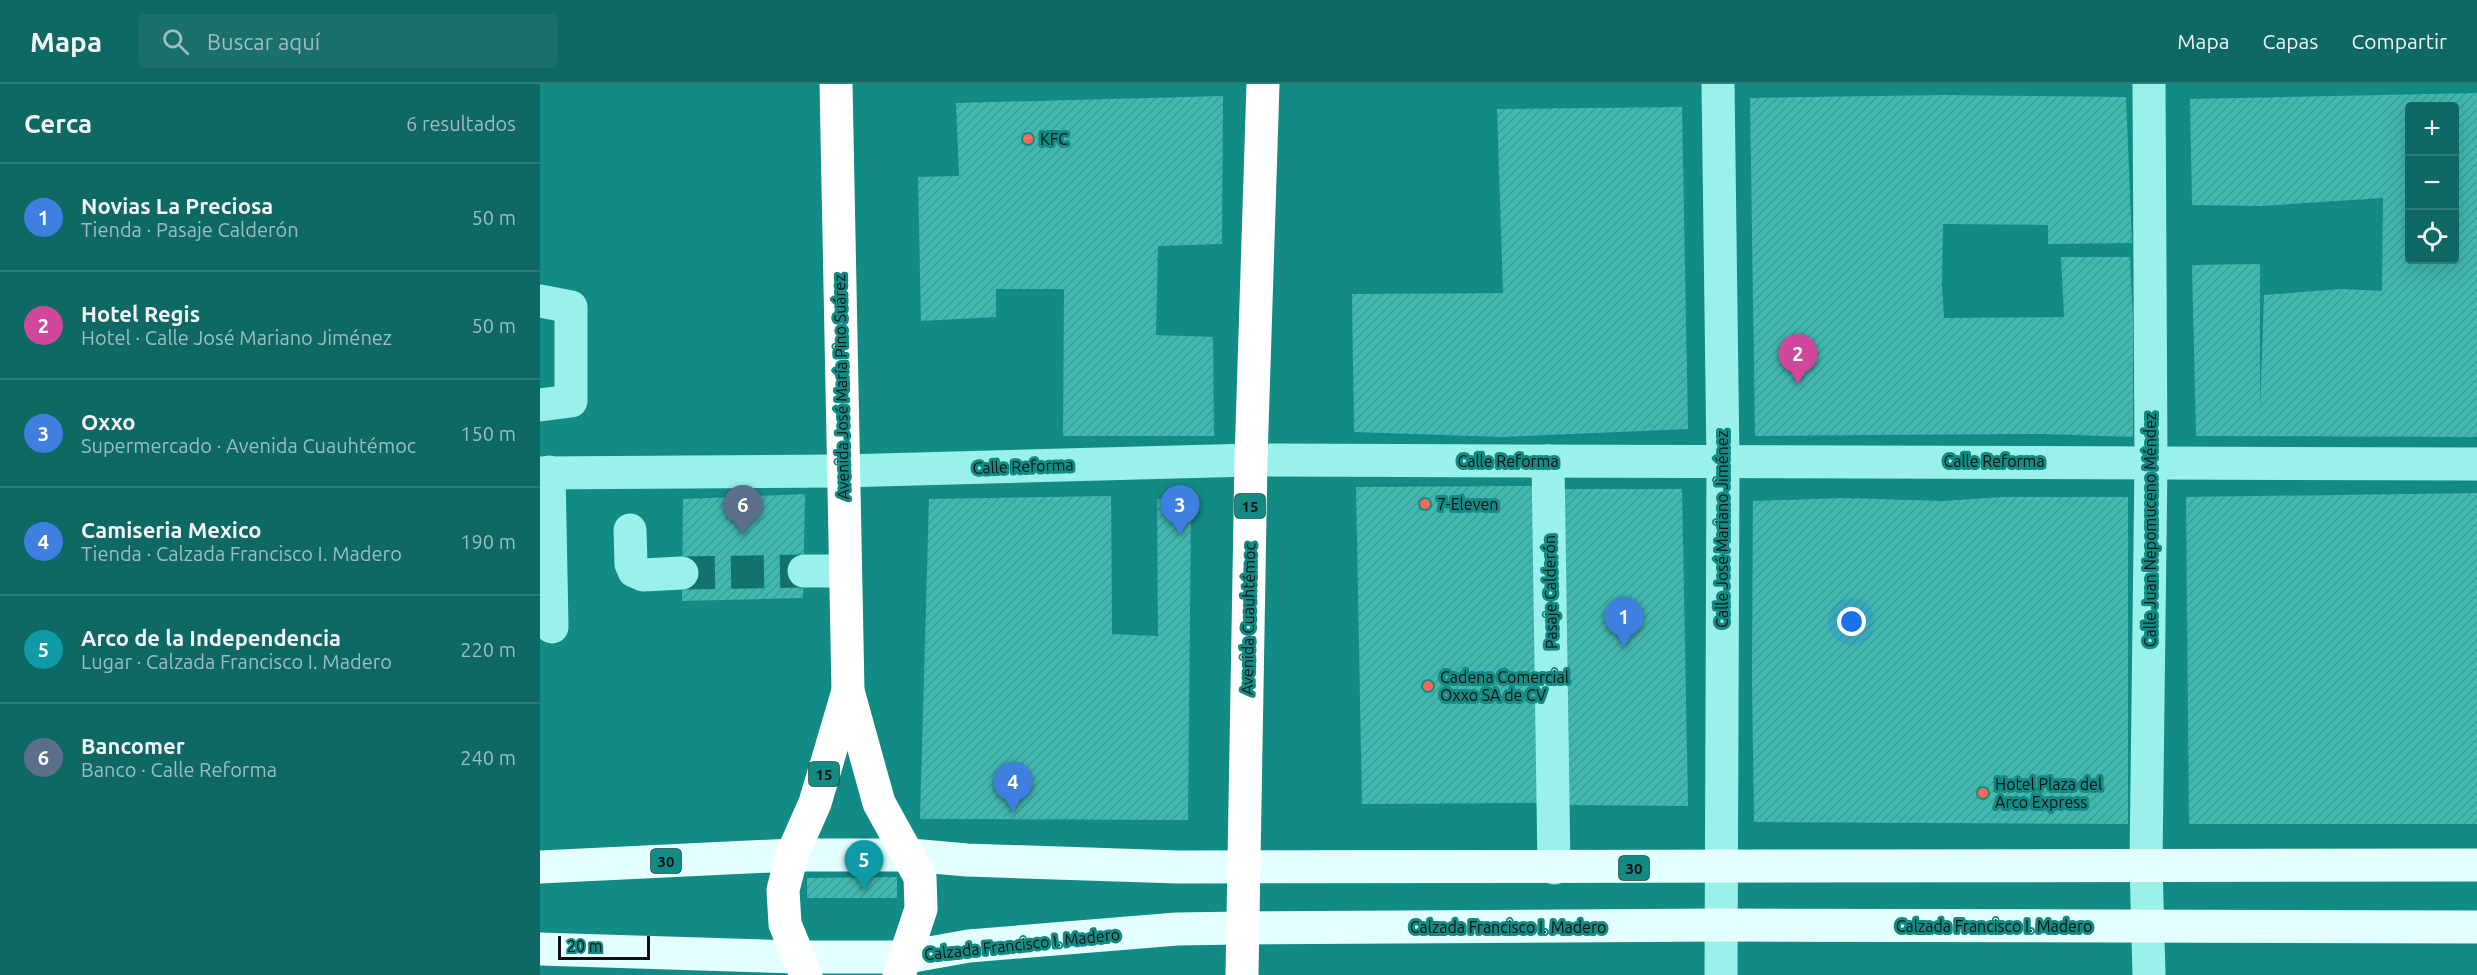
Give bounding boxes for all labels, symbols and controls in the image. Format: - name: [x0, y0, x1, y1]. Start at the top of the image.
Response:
- search box: [138, 14, 558, 68]
- icon: search: [159, 25, 192, 58]
- text: Mapa: [30, 26, 102, 57]
- text: Buscar aquí: [207, 29, 320, 54]
- text: Mapa: [2177, 29, 2229, 53]
- text: Capas: [2262, 29, 2318, 53]
- text: Compartir: [2351, 29, 2447, 53]
- map controls: [2405, 102, 2459, 264]
- button: +: [2405, 102, 2459, 156]
- text: Cerca: [24, 109, 92, 138]
- text: 6 resultados: [406, 112, 516, 135]
- place label: KFC: [1040, 130, 1068, 148]
- marker: KFC: [1021, 132, 1035, 146]
- button: −: [2405, 156, 2459, 210]
- text: Novias La Preciosa: [81, 193, 273, 218]
- text: 1: [38, 206, 49, 229]
- text: 50 m: [472, 206, 516, 229]
- button: locate: [2405, 210, 2459, 264]
- text: Tienda · Pasaje Calderón: [81, 218, 299, 241]
- street label: Avenida José María Pino Suárez: [830, 274, 852, 500]
- text: Hotel Regis: [81, 301, 200, 326]
- text: 2: [38, 314, 49, 337]
- text: 50 m: [472, 314, 516, 337]
- text: Hotel · Calle José Mariano Jiménez: [81, 326, 392, 349]
- pin: 2: [1778, 334, 1818, 384]
- text: Oxxo: [81, 409, 136, 434]
- street label: Calle Juan Nepomuceno Méndez: [2141, 413, 2159, 647]
- text: 3: [38, 422, 49, 445]
- text: 150 m: [460, 422, 516, 445]
- street label: Calle José Mariano Jiménez: [1713, 430, 1731, 628]
- text: Supermercado · Avenida Cuauhtémoc: [81, 434, 416, 457]
- street label: Calle Reforma: [1457, 452, 1559, 470]
- street label: Calle Reforma: [1943, 452, 2045, 470]
- street label: Calle Reforma: [972, 455, 1074, 477]
- pin: 6: [724, 486, 762, 535]
- pin: 3: [1160, 486, 1200, 535]
- road number: 15: [1235, 494, 1265, 518]
- place label: 7-Eleven: [1437, 495, 1498, 513]
- marker: 7-Eleven: [1418, 497, 1432, 511]
- text: Camiseria Mexico: [81, 517, 262, 542]
- text: 4: [38, 530, 49, 553]
- text: 190 m: [460, 530, 516, 553]
- street label: Pasaje Calderón: [1540, 535, 1560, 649]
- text: Tienda · Calzada Francisco I. Madero: [81, 542, 402, 565]
- street label: Avenida Cuauhtémoc: [1238, 542, 1258, 695]
- pin: 1: [1604, 598, 1644, 647]
- your location: [1837, 607, 1866, 636]
- text: Arco de la Independencia: [81, 625, 341, 650]
- text: 5: [38, 638, 49, 661]
- text: 220 m: [460, 638, 516, 661]
- text: Lugar · Calzada Francisco I. Madero: [81, 650, 392, 673]
- place label: Cadena Comercial Oxxo SA de CV: [1440, 668, 1569, 704]
- marker: Cadena Comercial Oxxo SA de CV: [1421, 679, 1435, 693]
- text: Bancomer: [81, 733, 185, 758]
- text: 6: [38, 746, 49, 769]
- text: 240 m: [460, 746, 516, 769]
- text: Banco · Calle Reforma: [81, 758, 277, 781]
- road number: 15: [809, 762, 839, 786]
- pin: 4: [994, 762, 1032, 812]
- place label: Hotel Plaza del Arco Express: [1995, 775, 2102, 811]
- marker: Hotel Plaza del Arco Express: [1976, 786, 1990, 800]
- pin: 5: [844, 840, 884, 890]
- road number: 30: [651, 849, 681, 873]
- road number: 30: [1619, 856, 1649, 880]
- street label: Calzada Francisco I. Madero: [1896, 917, 2092, 935]
- street label: Calzada Francisco I. Madero: [1410, 918, 1606, 936]
- street label: Calzada Francisco I. Madero: [923, 925, 1121, 963]
- scale bar: [558, 933, 650, 960]
- text: 20 m: [567, 937, 603, 955]

